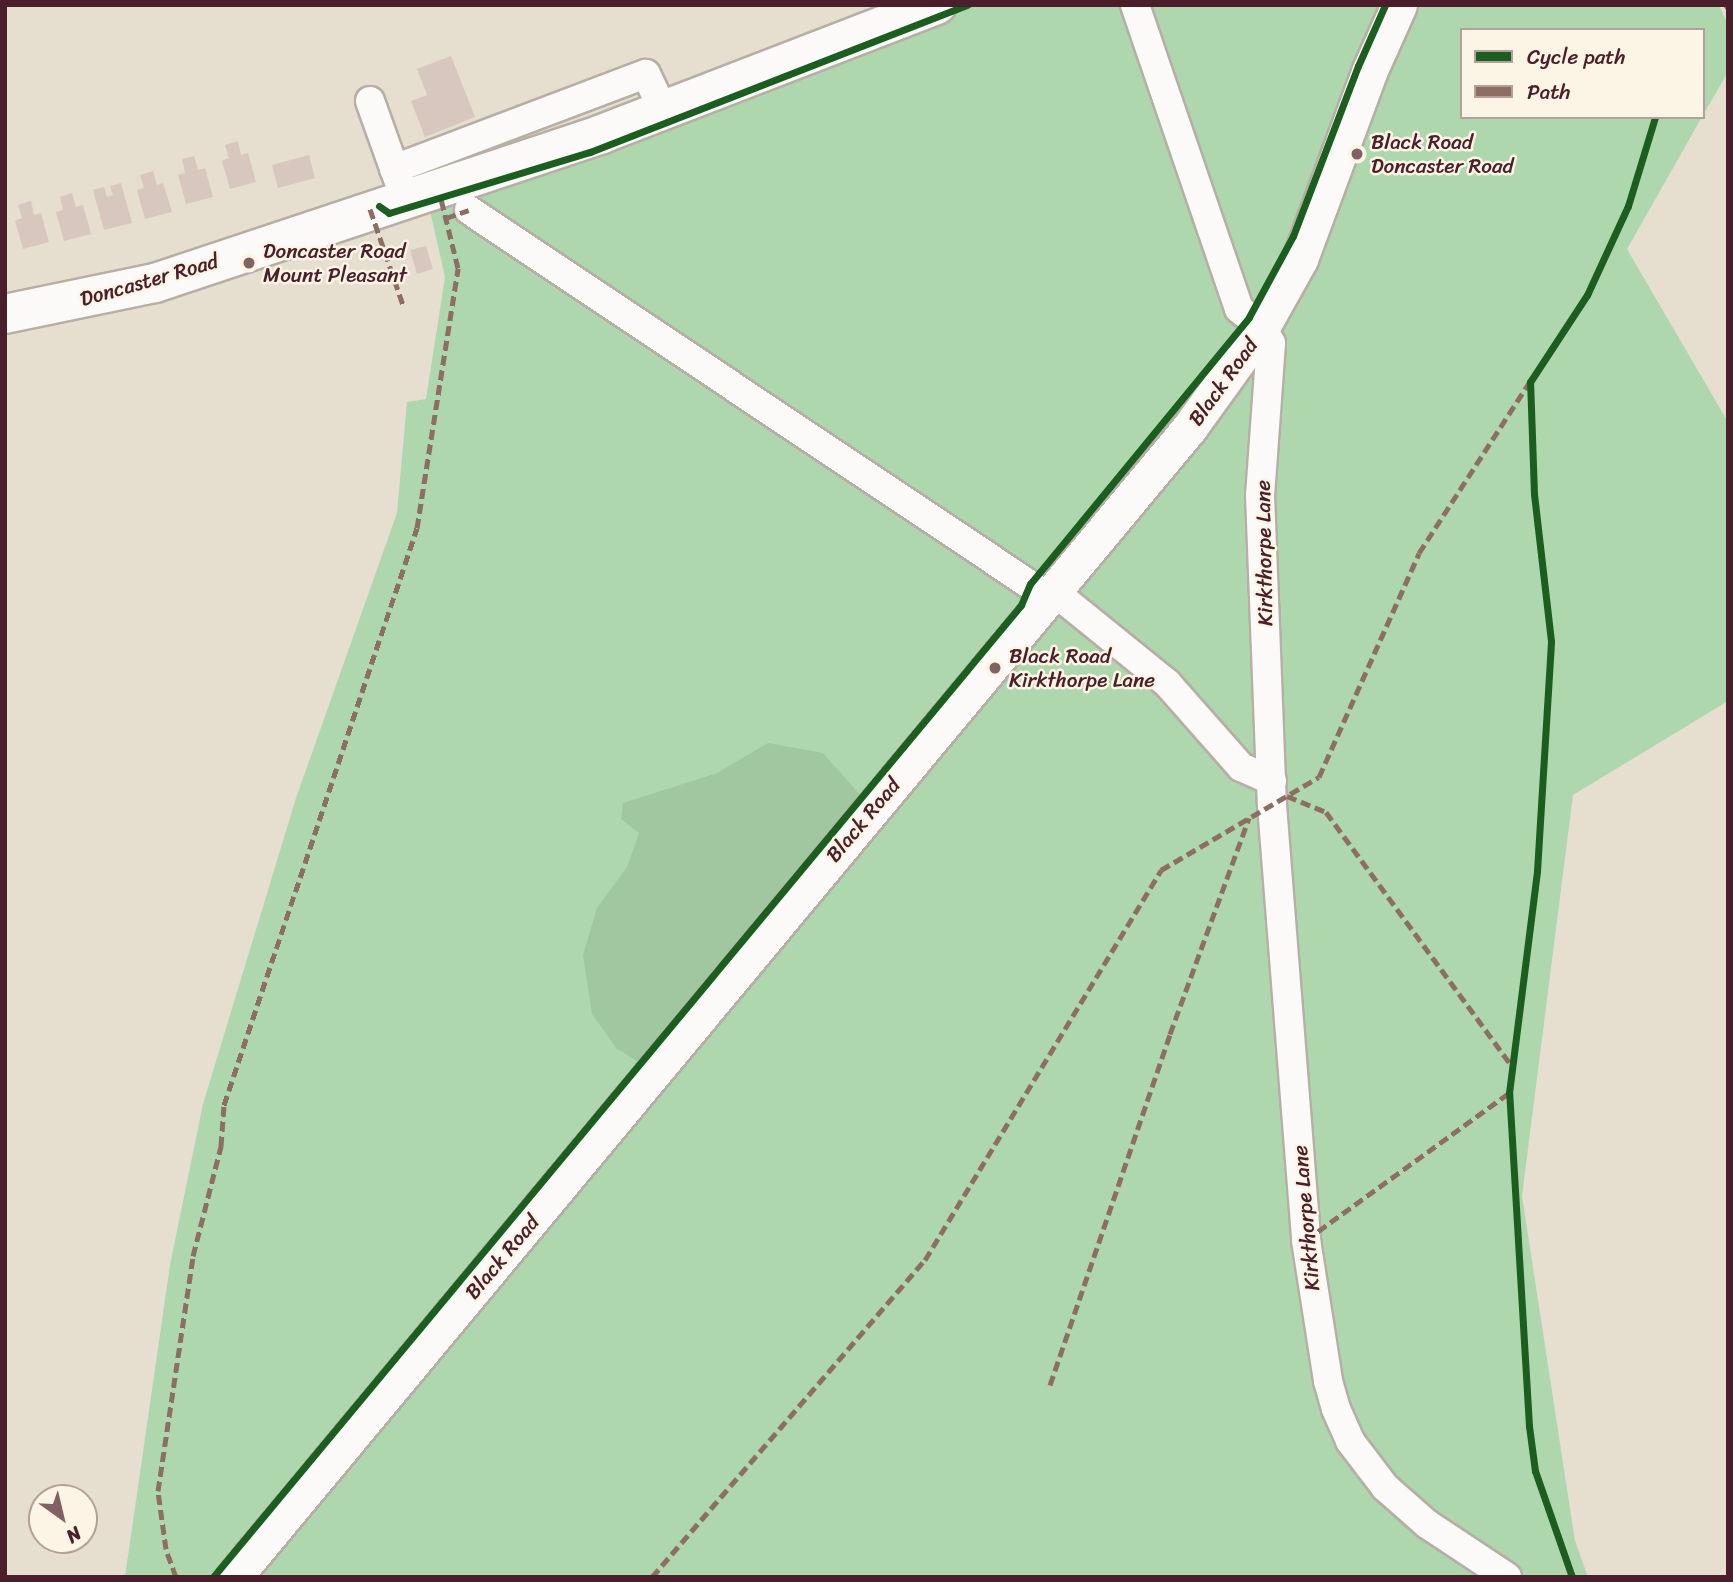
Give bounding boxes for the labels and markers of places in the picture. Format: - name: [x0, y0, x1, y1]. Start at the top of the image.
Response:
- place label: Black Road Doncaster Road: [1371, 129, 1514, 179]
- marker: Black Road Doncaster Road: [1349, 146, 1365, 162]
- place label: Doncaster Road Mount Pleasant: [263, 238, 409, 288]
- marker: Doncaster Road Mount Pleasant: [241, 255, 257, 271]
- place label: Black Road Kirkthorpe Lane: [1009, 643, 1155, 693]
- marker: Black Road Kirkthorpe Lane: [987, 660, 1003, 676]

